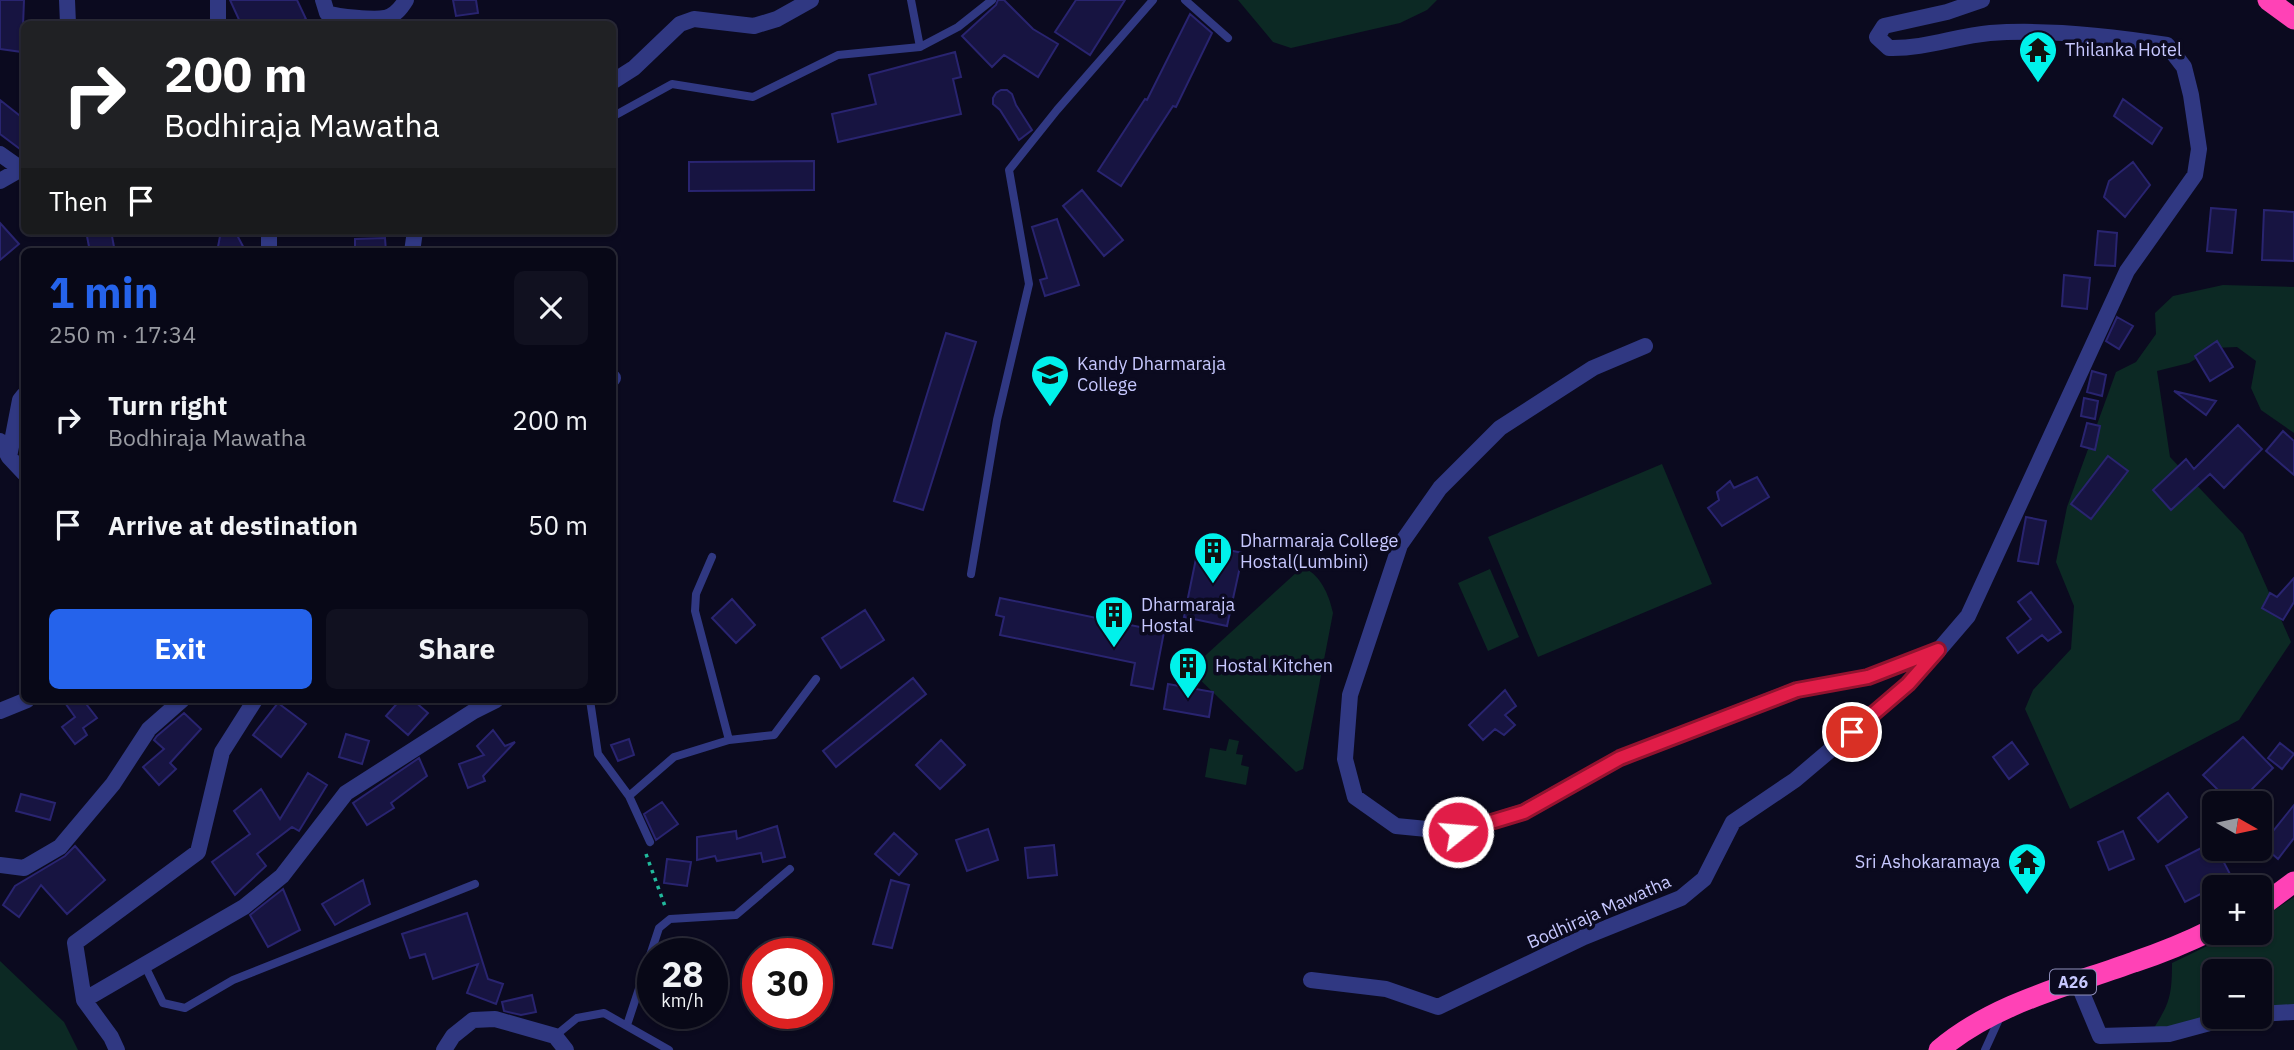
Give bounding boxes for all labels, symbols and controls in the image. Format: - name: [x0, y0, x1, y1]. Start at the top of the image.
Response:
- temple icon: Thilanka Hotel: [2017, 29, 2059, 84]
- place label: Thilanka Hotel: [2065, 38, 2182, 61]
- text: 200 m: [164, 42, 308, 105]
- icon: right: [49, 49, 140, 140]
- text: Bodhiraja Mawatha: [164, 104, 440, 146]
- icon: arrive: [122, 182, 160, 220]
- text: Then: [49, 184, 108, 218]
- text: 1 min: [49, 265, 159, 320]
- button: close: [514, 271, 588, 345]
- text: 250 m · 17:34: [49, 319, 196, 349]
- place label: Kandy Dharmaraja College: [1077, 352, 1226, 396]
- school or university icon: Kandy Dharmaraja College: [1029, 353, 1071, 408]
- text: Turn right: [108, 388, 227, 422]
- icon: right: [49, 401, 87, 439]
- text: 200 m: [512, 403, 588, 437]
- text: Bodhiraja Mawatha: [108, 422, 306, 452]
- icon: arrive: [49, 506, 87, 544]
- text: Arrive at destination: [108, 508, 358, 542]
- text: 50 m: [528, 508, 588, 542]
- place label: Dharmaraja College Hostal(Lumbini): [1240, 529, 1399, 573]
- building icon: Dharmaraja College Hostal(Lumbini): [1192, 530, 1234, 585]
- place label: Dharmaraja Hostal: [1141, 593, 1235, 637]
- building icon: Dharmaraja Hostal: [1093, 594, 1135, 649]
- button: Exit: [49, 609, 312, 689]
- button: Share: [326, 609, 588, 689]
- building icon: Hostal Kitchen: [1167, 645, 1209, 700]
- place label: Hostal Kitchen: [1215, 654, 1333, 677]
- pin: [1822, 702, 1882, 762]
- icon: arrive: [1833, 713, 1871, 751]
- north arrow: [2202, 791, 2272, 861]
- map controls: [2202, 791, 2272, 1029]
- position arrow: [1421, 795, 1495, 869]
- temple icon: Sri Ashokaramaya: [2006, 841, 2048, 896]
- place label: Sri Ashokaramaya: [1855, 850, 2000, 873]
- street label: Bodhiraja Mawatha: [1523, 869, 1675, 954]
- button: +: [2202, 875, 2272, 945]
- speed limit sign: 30: [742, 938, 833, 1029]
- text: 28: [661, 951, 704, 997]
- button: −: [2202, 959, 2272, 1029]
- road number: A26: [2050, 970, 2096, 994]
- text: km/h: [661, 989, 704, 1012]

